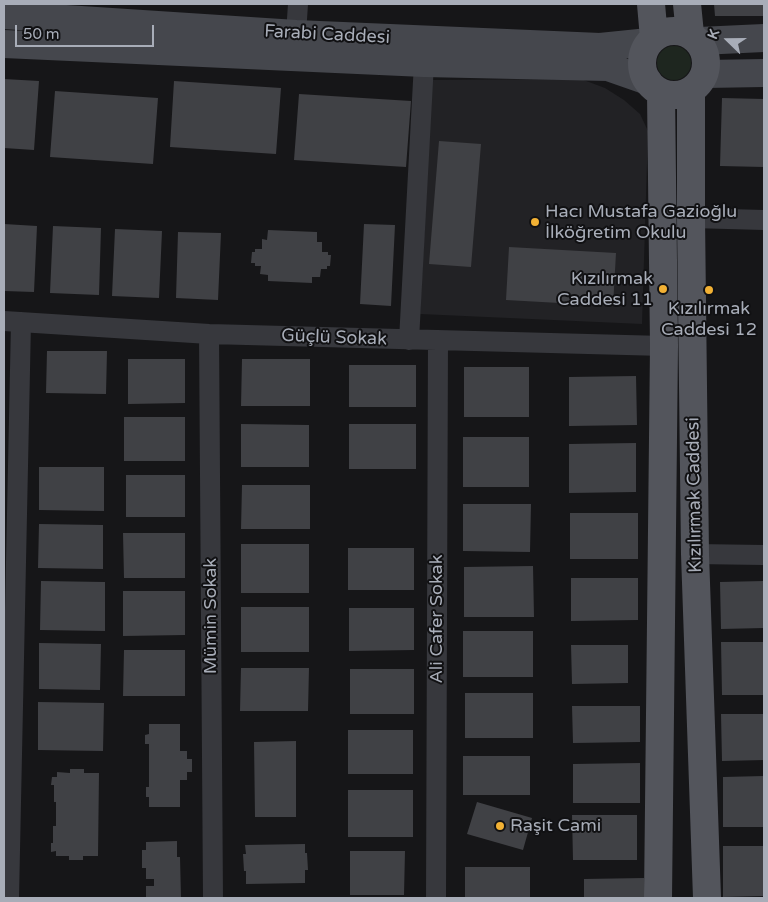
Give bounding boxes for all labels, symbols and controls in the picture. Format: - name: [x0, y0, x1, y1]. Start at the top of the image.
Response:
- scale bar: [18, 15, 156, 47]
- north arrow: [703, 15, 753, 65]
- street label: Farabi Caddesi: [264, 21, 390, 49]
- text: 50 m: [23, 25, 60, 43]
- text: K: [704, 27, 723, 42]
- place label: Hacı Mustafa Gazioğlu İlköğretim Okulu: [545, 201, 737, 243]
- marker: Hacı Mustafa Gazioğlu İlköğretim Okulu: [529, 216, 541, 228]
- place label: Kızılırmak Caddesi 11: [557, 268, 653, 310]
- marker: Kızılırmak Caddesi 11: [657, 283, 669, 295]
- marker: Kızılırmak Caddesi 12: [703, 284, 715, 296]
- place label: Kızılırmak Caddesi 12: [661, 298, 757, 340]
- street label: Güçlü Sokak: [281, 325, 387, 351]
- street label: Kızılırmak Caddesi: [683, 417, 707, 573]
- street label: Ali Cafer Sokak: [426, 554, 448, 684]
- street label: Mümin Sokak: [200, 558, 222, 674]
- place label: Raşit Cami: [510, 815, 601, 837]
- marker: Raşit Cami: [494, 820, 506, 832]

